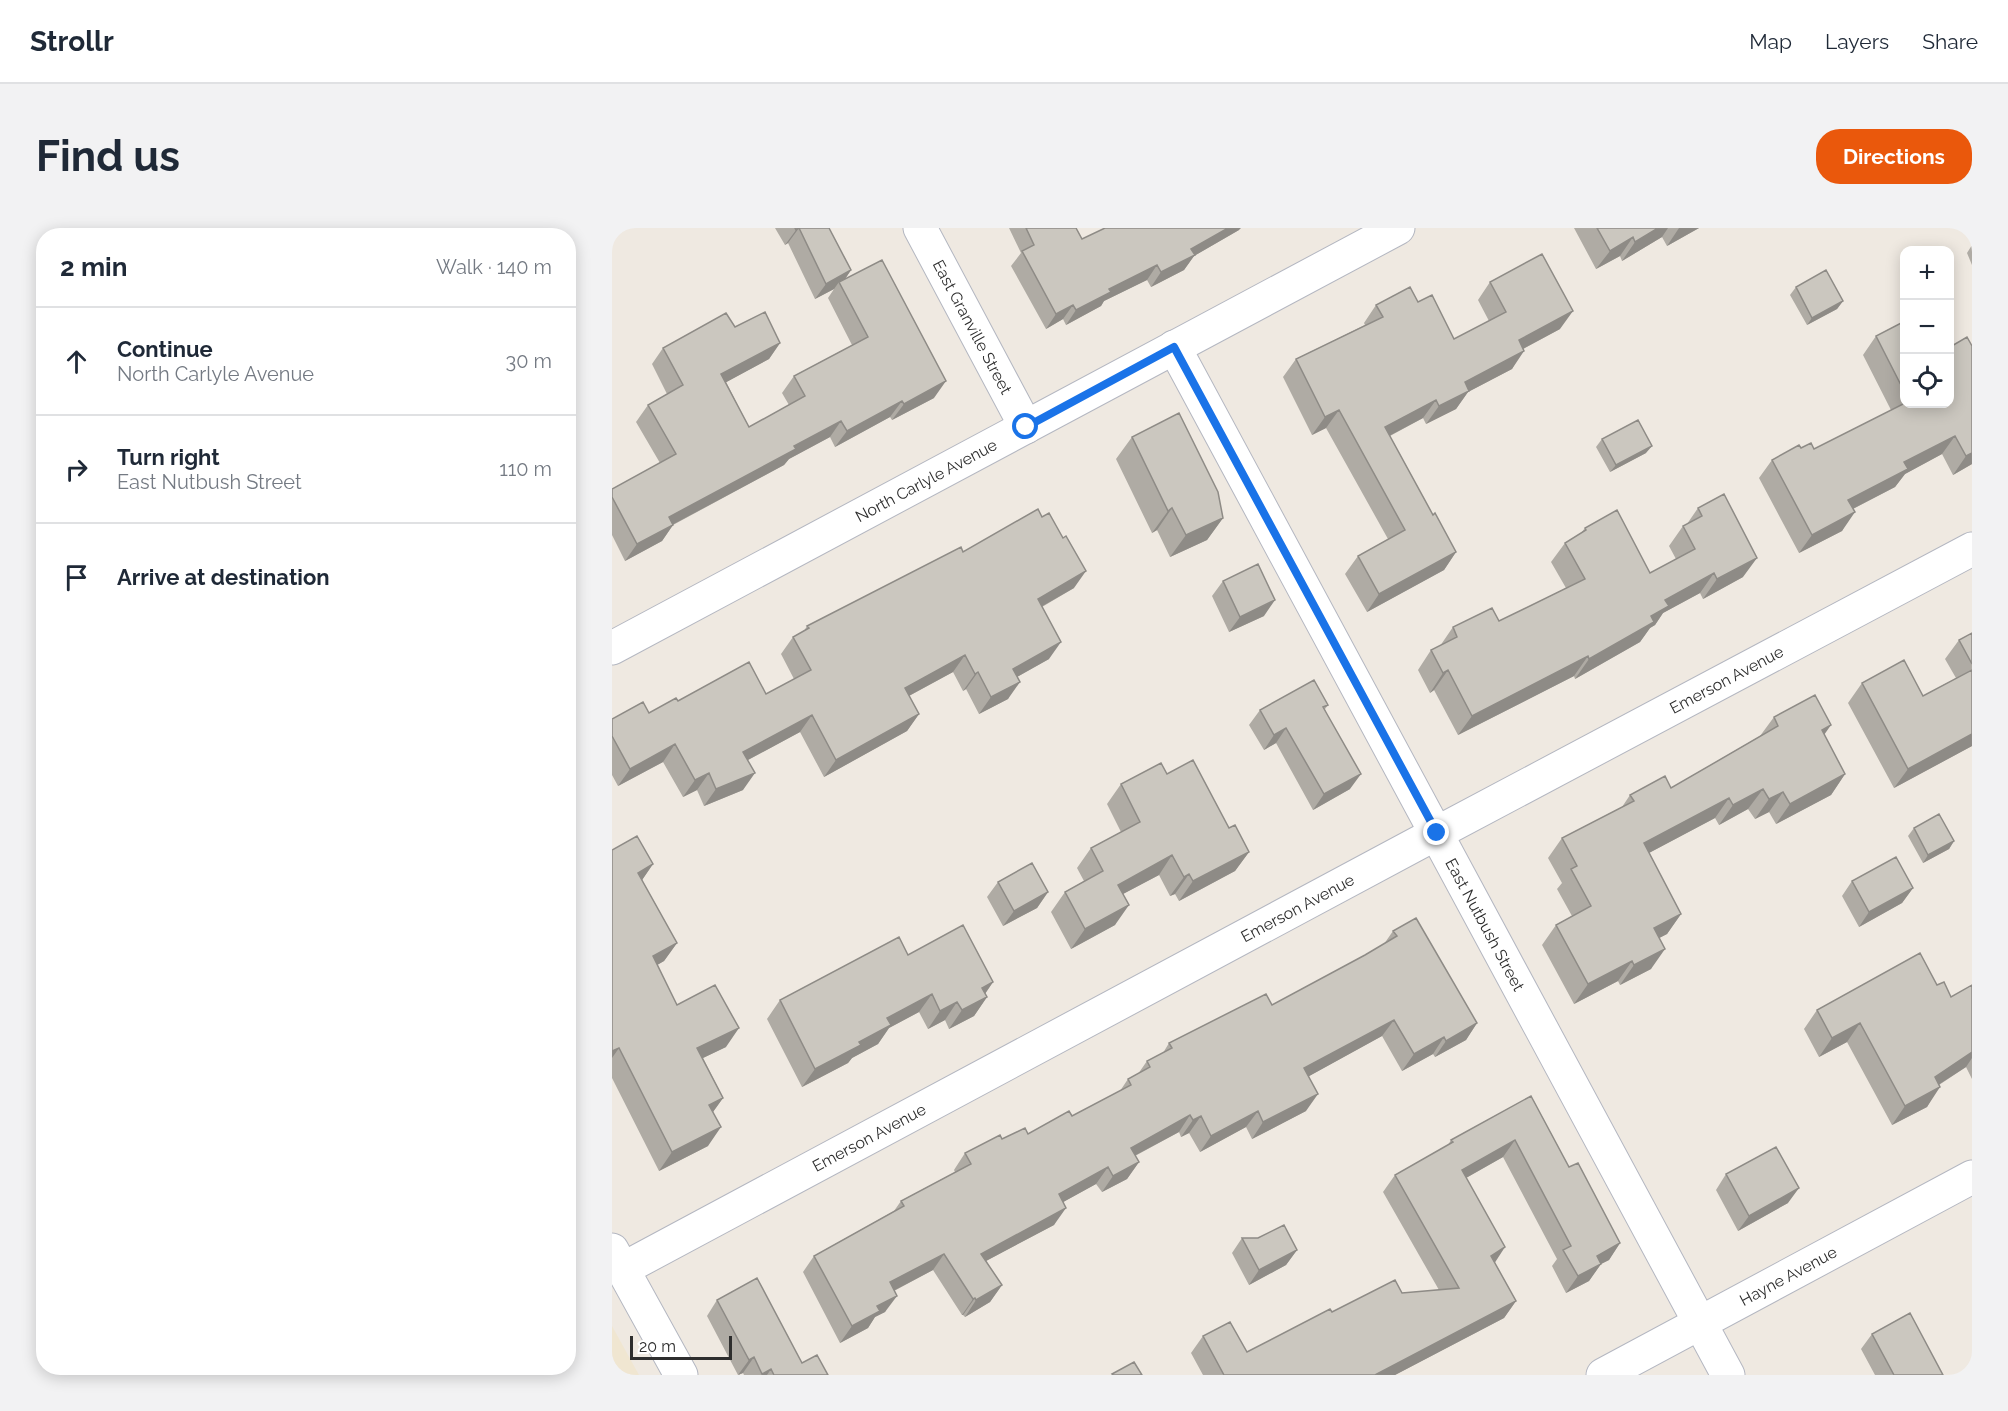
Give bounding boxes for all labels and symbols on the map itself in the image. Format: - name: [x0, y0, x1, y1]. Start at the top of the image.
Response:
- street label: East Granville Street: [929, 257, 1016, 398]
- route start: [1012, 413, 1038, 439]
- street label: North Carlyle Avenue: [852, 435, 1000, 526]
- street label: Emerson Avenue: [1667, 642, 1787, 718]
- route end: [1423, 819, 1449, 845]
- street label: East Nutbush Street: [1441, 855, 1529, 995]
- street label: Emerson Avenue: [1238, 870, 1358, 946]
- street label: Emerson Avenue: [809, 1100, 929, 1176]
- street label: Hayne Avenue: [1736, 1242, 1840, 1310]
- scale bar: [630, 1333, 732, 1360]

